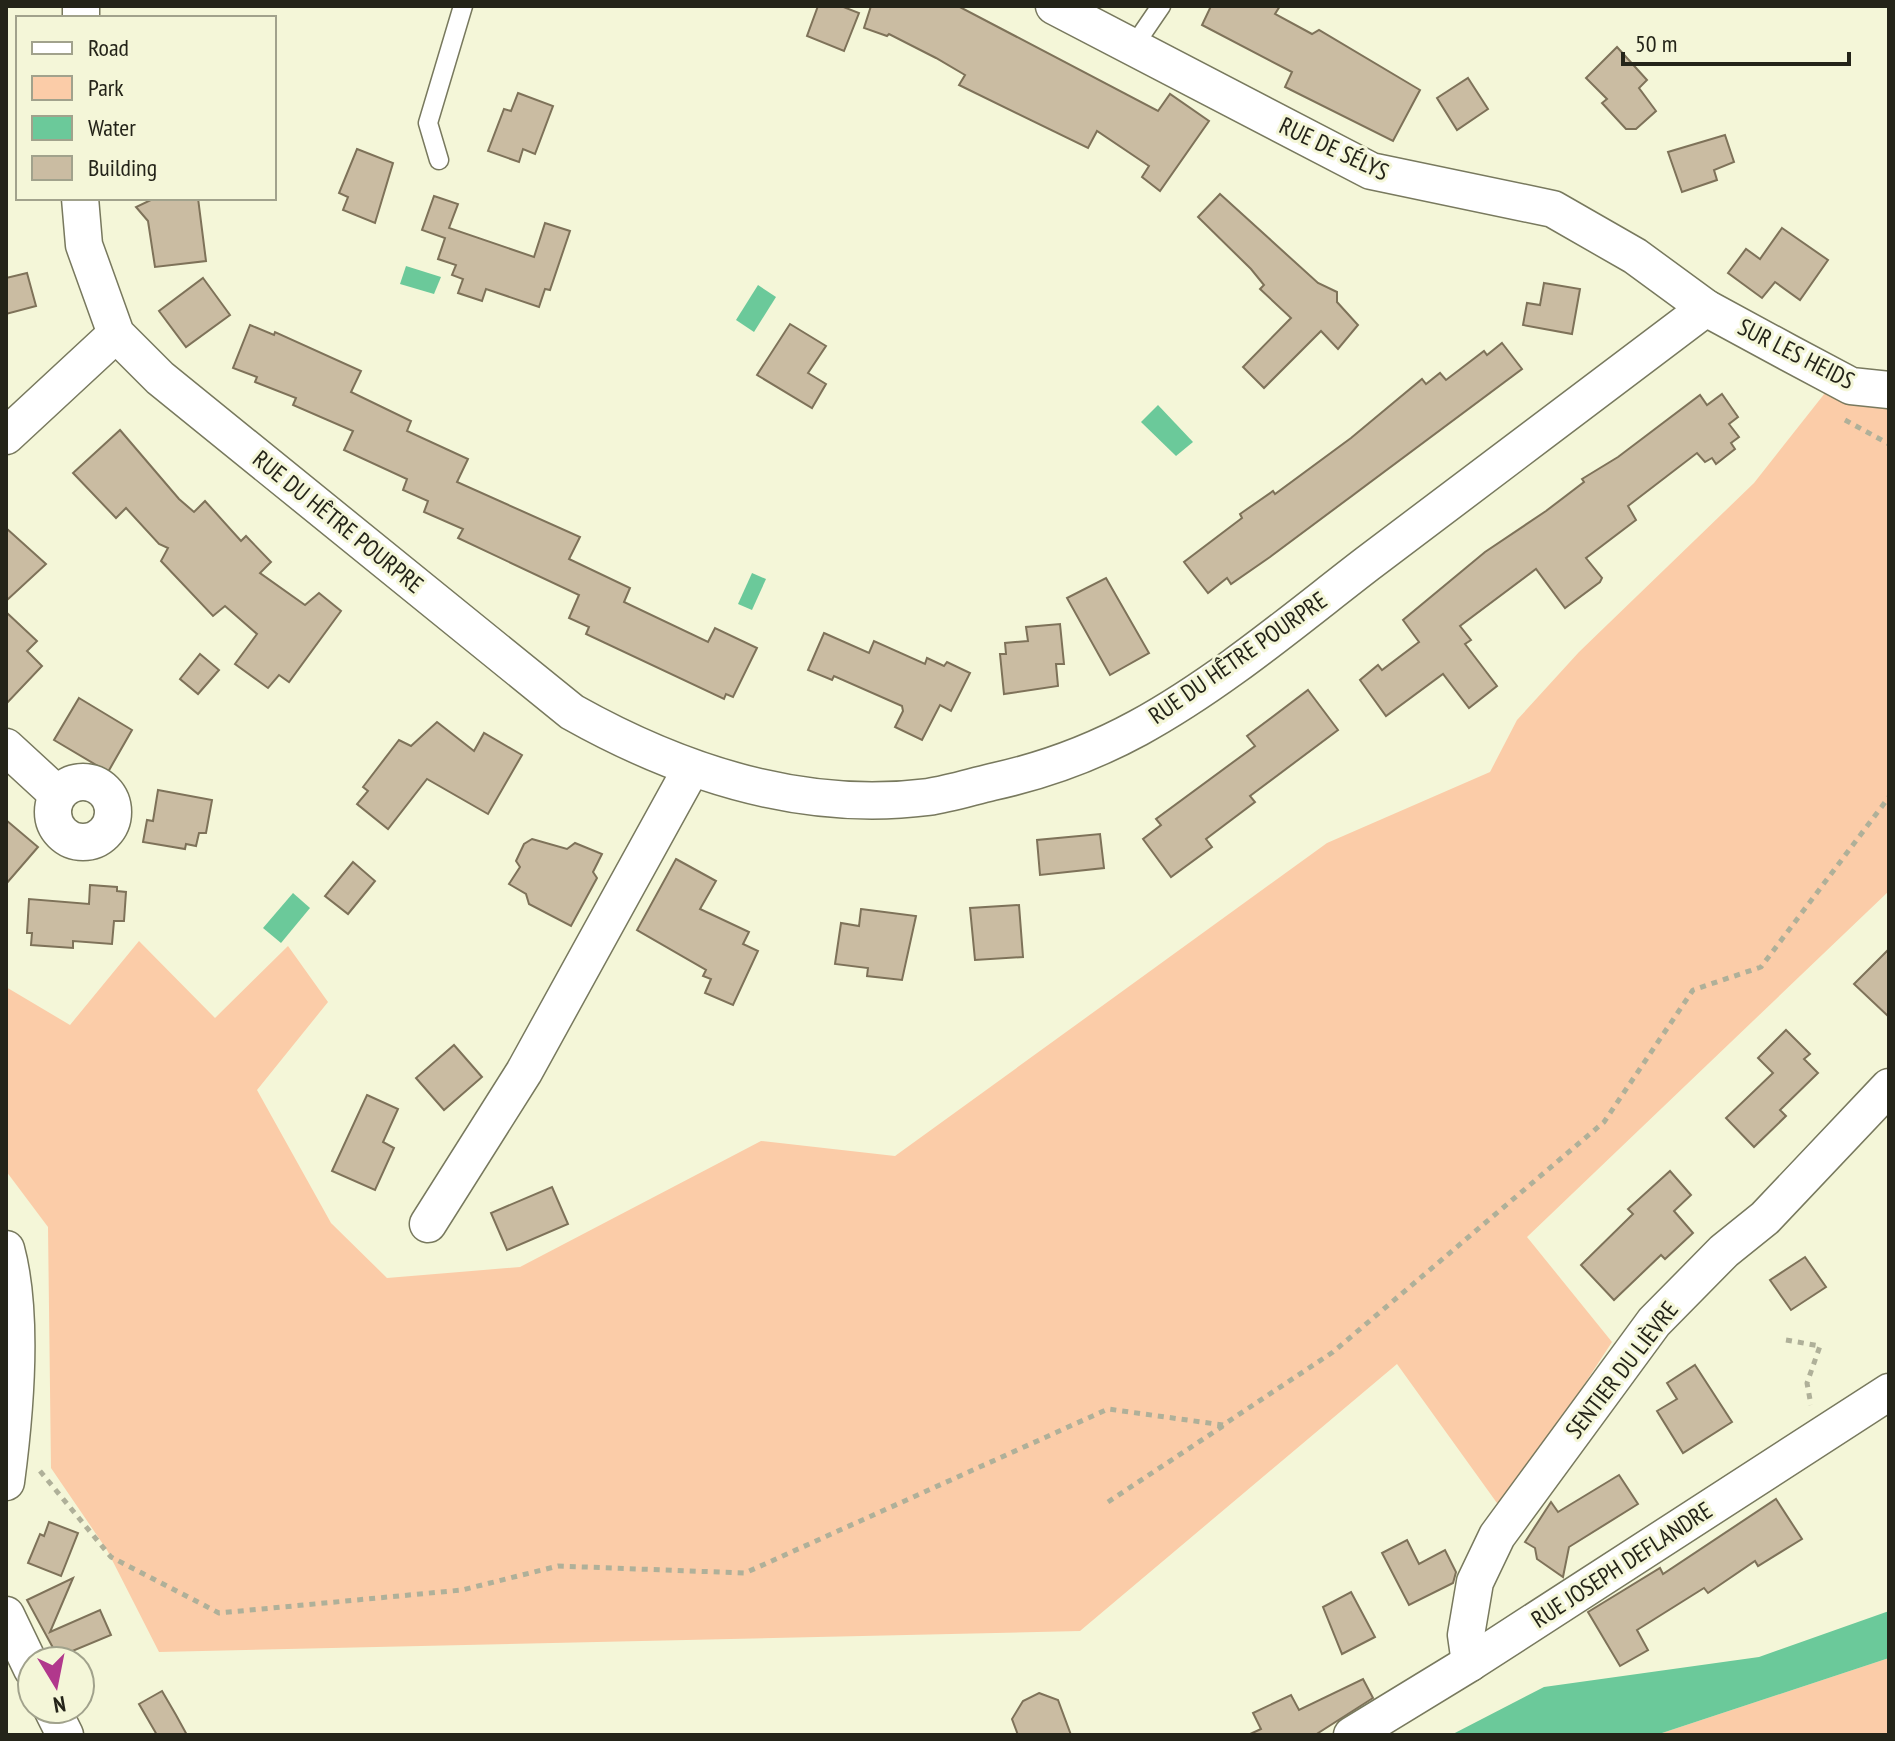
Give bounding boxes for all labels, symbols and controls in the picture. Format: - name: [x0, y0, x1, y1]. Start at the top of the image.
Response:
- legend: [16, 16, 276, 200]
- scale bar: [1623, 16, 1849, 66]
- text: 50 m: [1635, 28, 1677, 59]
- text: Road: [88, 32, 129, 63]
- text: Park: [88, 72, 124, 103]
- street label: RUE DE SÉLYS: [1275, 110, 1394, 187]
- text: Water: [88, 112, 136, 143]
- text: Building: [88, 152, 157, 183]
- street label: SUR LES HEIDS: [1733, 311, 1860, 396]
- street label: RUE DU HÊTRE POURPRE: [247, 443, 430, 600]
- street label: RUE DU HÊTRE POURPRE: [1143, 584, 1333, 731]
- street label: SENTIER DU LIÈVRE: [1558, 1295, 1685, 1445]
- street label: RUE JOSEPH DEFLANDRE: [1526, 1495, 1718, 1635]
- north arrow: [16, 1645, 96, 1725]
- text: N: [51, 1690, 68, 1720]

